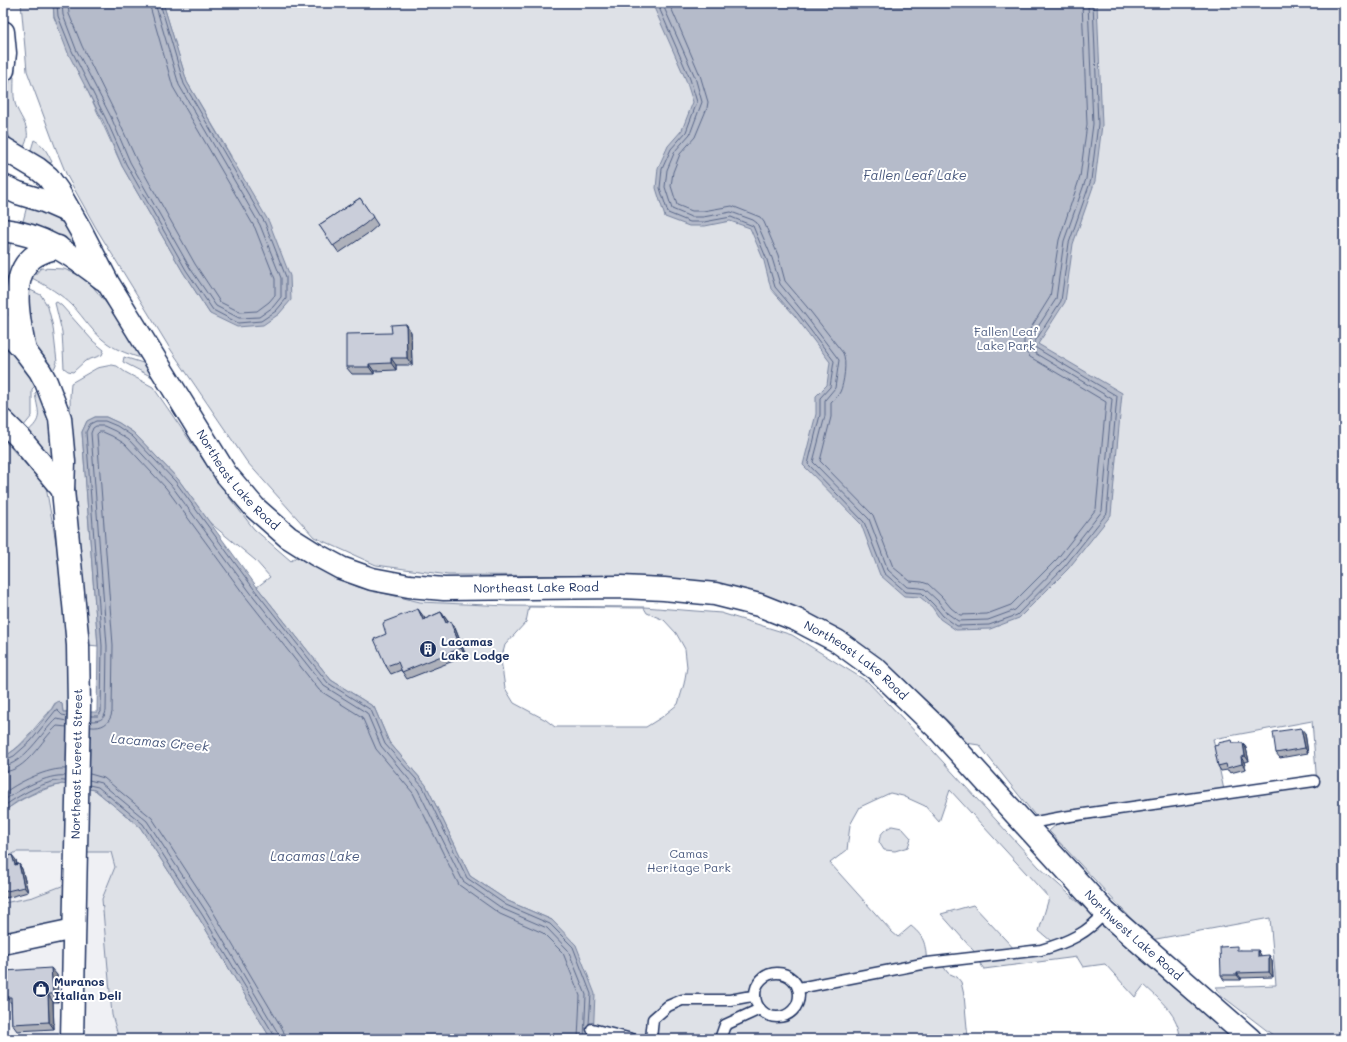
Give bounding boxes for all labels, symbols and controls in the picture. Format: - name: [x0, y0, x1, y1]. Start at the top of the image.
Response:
- water label: Fallen Leaf Lake: [863, 166, 967, 183]
- park label: Fallen Leaf Lake Park: [974, 323, 1038, 353]
- street label: Northeast Lake Road: [193, 426, 284, 533]
- street label: Northeast Lake Road: [473, 578, 599, 596]
- street label: Northeast Lake Road: [802, 616, 912, 703]
- place label: Lacamas Lake Lodge: [441, 633, 509, 663]
- building icon: Lacamas Lake Lodge: [418, 639, 438, 659]
- street label: Northeast Everett Street: [67, 689, 85, 839]
- water label: Lacamas Creek: [110, 729, 211, 754]
- park label: Camas Heritage Park: [647, 845, 731, 875]
- water label: Lacamas Lake: [270, 847, 360, 864]
- street label: Northwest Lake Road: [1082, 886, 1187, 983]
- place label: Muranos Italian Deli: [54, 973, 122, 1003]
- shop icon: Muranos Italian Deli: [31, 979, 51, 999]

